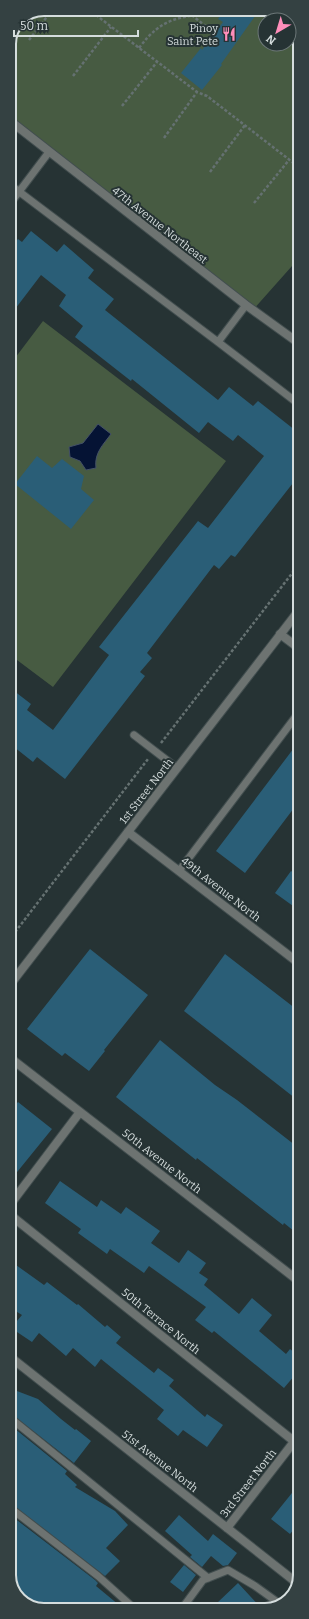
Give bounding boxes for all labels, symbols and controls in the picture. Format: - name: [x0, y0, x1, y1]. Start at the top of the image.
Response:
- scale bar: [14, 12, 138, 38]
- north arrow: [257, 12, 297, 52]
- text: 50 m: [20, 19, 49, 33]
- place label: Pinoy Saint Pete: [167, 22, 218, 48]
- restaurant icon: Pinoy Saint Pete: [221, 26, 237, 42]
- text: N: [263, 31, 279, 47]
- street label: 47th Avenue Northeast: [109, 184, 210, 267]
- street label: 1st Street North: [117, 756, 176, 827]
- street label: 49th Avenue North: [178, 854, 263, 924]
- street label: 50th Avenue North: [119, 1126, 204, 1197]
- street label: 50th Terrace North: [119, 1286, 203, 1357]
- street label: 51st Avenue North: [119, 1428, 200, 1495]
- street label: 3rd Street North: [218, 1446, 279, 1520]

